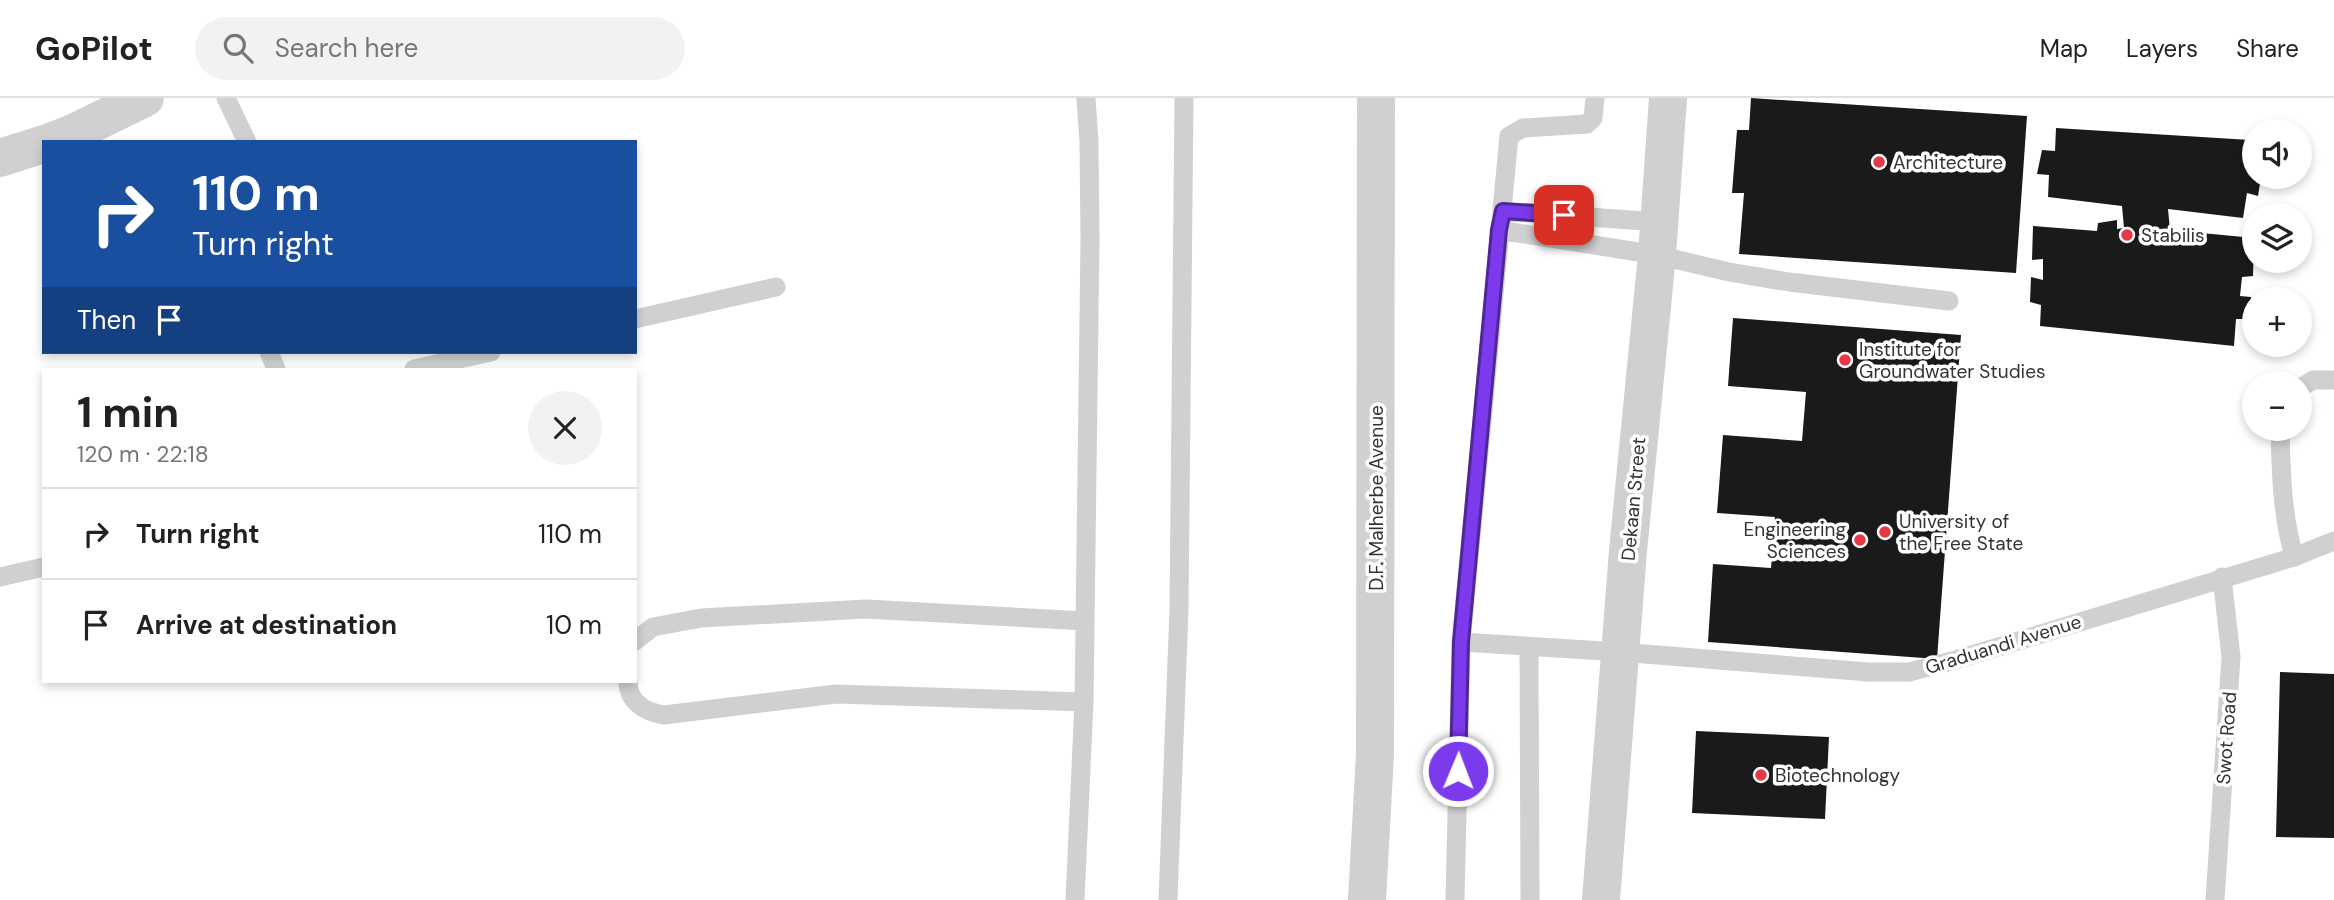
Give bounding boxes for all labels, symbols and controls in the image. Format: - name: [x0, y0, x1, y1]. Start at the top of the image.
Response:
- search box: [195, 17, 685, 80]
- text: GoPilot: [35, 27, 153, 70]
- icon: search: [219, 29, 257, 67]
- text: Search here: [275, 31, 418, 65]
- text: Map: [2040, 33, 2088, 64]
- text: Layers: [2126, 33, 2198, 64]
- text: Share: [2236, 33, 2299, 64]
- map controls: [2242, 119, 2312, 441]
- button: sound: [2242, 119, 2312, 189]
- place label: Architecture: [1893, 150, 2003, 175]
- marker: Architecture: [1871, 154, 1887, 170]
- text: 110 m: [192, 161, 320, 225]
- icon: right: [77, 168, 168, 259]
- pin: [1534, 185, 1594, 245]
- icon: arrive: [1545, 196, 1583, 234]
- button: layers: [2242, 203, 2312, 273]
- text: Turn right: [192, 223, 334, 265]
- place label: Stabilis: [2141, 223, 2205, 248]
- marker: Stabilis: [2119, 227, 2135, 243]
- button: +: [2242, 287, 2312, 357]
- icon: arrive: [150, 301, 188, 339]
- text: Then: [77, 303, 136, 337]
- place label: Institute for Groundwater Studies: [1859, 337, 2046, 384]
- marker: Institute for Groundwater Studies: [1837, 352, 1853, 368]
- button: −: [2242, 371, 2312, 441]
- text: 1 min: [77, 385, 179, 440]
- button: close: [528, 391, 602, 465]
- street label: D.F. Malherbe Avenue: [1364, 405, 1389, 591]
- street label: Dekaan Street: [1616, 436, 1651, 562]
- text: 120 m · 22:18: [77, 439, 209, 469]
- place label: University of the Free State: [1899, 509, 2023, 556]
- icon: right: [77, 515, 115, 553]
- text: Turn right: [136, 517, 260, 551]
- text: 110 m: [538, 517, 602, 551]
- place label: Engineering Sciences: [1744, 517, 1846, 564]
- marker: University of the Free State: [1877, 524, 1893, 540]
- marker: Engineering Sciences: [1852, 532, 1868, 548]
- icon: arrive: [77, 606, 115, 644]
- text: Arrive at destination: [136, 608, 397, 642]
- text: 10 m: [546, 608, 602, 642]
- street label: Graduandi Avenue: [1922, 609, 2084, 680]
- street label: Swot Road: [2211, 691, 2242, 785]
- position arrow: [1421, 734, 1495, 808]
- place label: Biotechnology: [1775, 763, 1901, 788]
- marker: Biotechnology: [1753, 767, 1769, 783]

